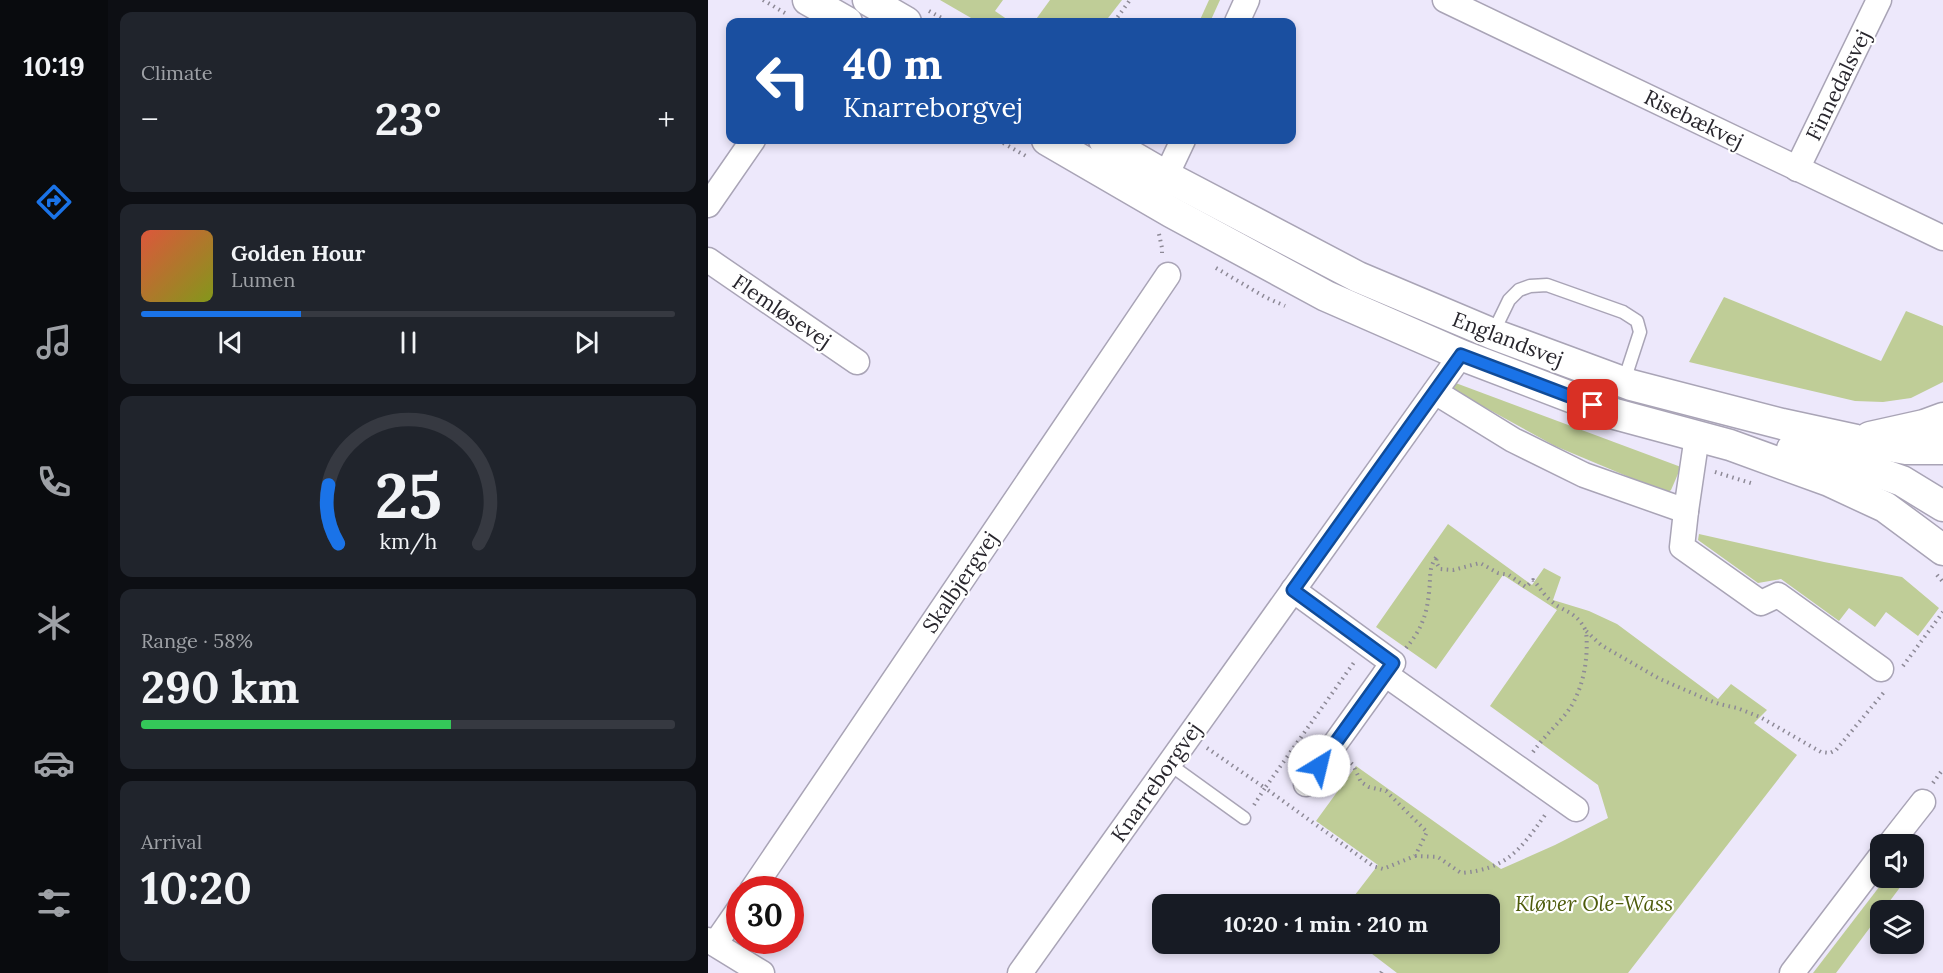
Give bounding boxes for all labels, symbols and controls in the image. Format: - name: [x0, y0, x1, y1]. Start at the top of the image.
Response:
- street label: Finnedalsvej: [1800, 25, 1876, 145]
- text: 40 m: [843, 37, 942, 91]
- icon: left: [744, 42, 822, 120]
- text: 10:19: [23, 49, 85, 83]
- text: Climate: [141, 60, 213, 85]
- street label: Risebækvej: [1640, 83, 1748, 155]
- text: 23°: [375, 90, 441, 147]
- text: Knarreborgvej: [843, 90, 1023, 124]
- text: −: [141, 98, 159, 140]
- text: +: [657, 98, 675, 140]
- icon: directions: [33, 181, 75, 223]
- text: Golden Hour: [231, 239, 365, 267]
- text: Lumen: [231, 267, 295, 292]
- street label: Flemløsevej: [727, 268, 837, 354]
- street label: Englandsvej: [1449, 305, 1567, 373]
- icon: music: [33, 321, 75, 363]
- icon: previous: [214, 326, 247, 359]
- icon: pause: [392, 326, 425, 359]
- icon: next: [570, 326, 603, 359]
- pin: [1567, 379, 1618, 430]
- icon: arrive: [1576, 388, 1609, 421]
- text: 25: [375, 455, 441, 535]
- icon: phone: [33, 461, 75, 503]
- street label: Skalbjergvej: [916, 526, 1004, 638]
- text: km/h: [379, 527, 437, 555]
- icon: climate: [33, 602, 75, 644]
- text: Range · 58%: [141, 628, 253, 653]
- text: 290 km: [141, 658, 300, 715]
- street label: Knarreborgvej: [1105, 717, 1207, 847]
- position arrow: [1287, 734, 1351, 798]
- icon: car: [33, 742, 75, 784]
- text: Arrival: [141, 829, 202, 854]
- map controls: [1870, 834, 1924, 954]
- button: sound: [1870, 834, 1924, 888]
- text: 10:20: [141, 859, 252, 916]
- speed limit sign: 30: [726, 876, 804, 954]
- icon: filters: [33, 882, 75, 924]
- park label: Kløver Ole-Wass: [1515, 890, 1673, 917]
- button: layers: [1870, 900, 1924, 954]
- text: 10:20 · 1 min · 210 m: [1224, 910, 1428, 938]

